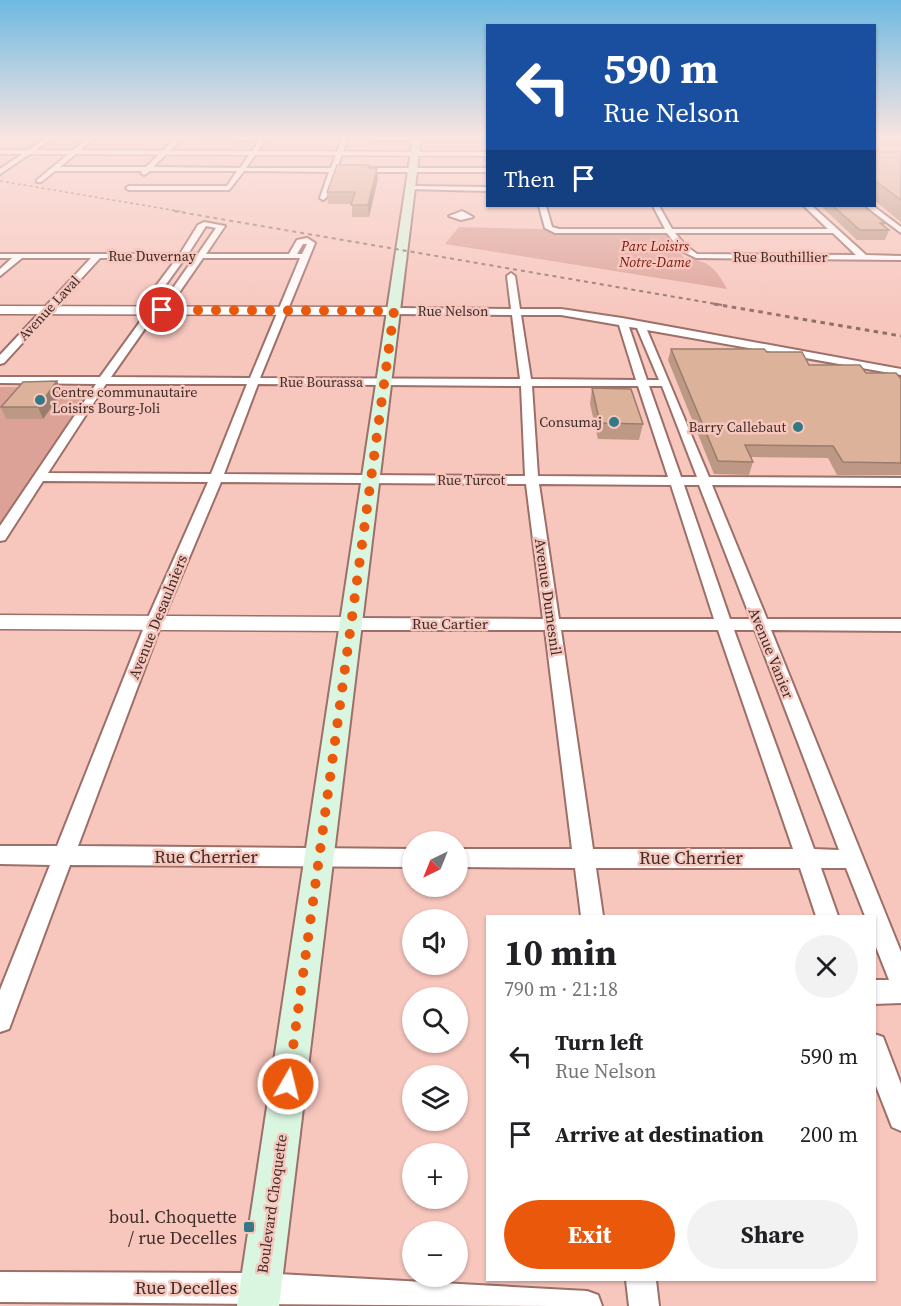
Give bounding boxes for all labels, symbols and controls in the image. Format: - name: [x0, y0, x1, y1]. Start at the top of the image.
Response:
- text: 590 m: [603, 39, 718, 97]
- icon: left: [504, 48, 582, 126]
- text: Rue Nelson: [603, 94, 740, 131]
- icon: arrive: [567, 162, 600, 195]
- text: Then: [504, 164, 555, 194]
- park label: Parc Loisirs Notre-Dame: [618, 236, 691, 272]
- street label: Rue Duvernay: [108, 246, 197, 266]
- street label: Rue Bouthillier: [733, 247, 827, 267]
- street label: Avenue Laval: [14, 271, 84, 345]
- pin: [136, 284, 187, 335]
- icon: arrive: [145, 293, 178, 326]
- street label: Rue Nelson: [418, 301, 489, 321]
- street label: Rue Bourassa: [279, 372, 364, 392]
- place label: Centre communautaire Loisirs Bourg-Joli: [52, 382, 198, 418]
- marker: Centre communautaire Loisirs Bourg-Joli: [33, 393, 47, 407]
- place label: Consumaj: [539, 412, 602, 432]
- marker: Consumaj: [607, 415, 621, 429]
- place label: Barry Callebaut: [689, 417, 786, 437]
- marker: Barry Callebaut: [791, 420, 805, 434]
- street label: Rue Turcot: [437, 470, 506, 490]
- street label: Avenue Dumesnil: [530, 537, 567, 657]
- street label: Avenue Desaulniers: [123, 552, 192, 682]
- street label: Avenue Vanier: [744, 604, 799, 702]
- street label: Rue Cartier: [412, 613, 489, 634]
- north arrow: [402, 831, 468, 897]
- map controls: [402, 831, 468, 1287]
- street label: Rue Cherrier: [154, 844, 258, 869]
- street label: Rue Cherrier: [639, 845, 743, 870]
- button: sound: [402, 909, 468, 975]
- text: 10 min: [504, 928, 617, 977]
- button: close: [795, 935, 858, 998]
- text: 790 m · 21:18: [504, 975, 618, 1003]
- button: search: [402, 987, 468, 1053]
- text: Turn left: [555, 1027, 643, 1057]
- icon: left: [504, 1040, 537, 1073]
- text: 590 m: [800, 1041, 858, 1071]
- position arrow: [256, 1052, 320, 1116]
- text: Rue Nelson: [555, 1057, 656, 1085]
- button: layers: [402, 1065, 468, 1131]
- icon: arrive: [504, 1118, 537, 1151]
- text: Arrive at destination: [555, 1119, 764, 1149]
- text: 200 m: [800, 1119, 858, 1149]
- street label: Boulevard Choquette: [251, 1133, 292, 1275]
- button: +: [402, 1143, 468, 1209]
- button: Exit: [504, 1200, 675, 1269]
- button: Share: [687, 1200, 858, 1269]
- place label: boul. Choquette / rue Decelles: [109, 1204, 237, 1250]
- marker: boul. Choquette / rue Decelles: [242, 1220, 256, 1234]
- button: −: [402, 1221, 468, 1287]
- street label: Rue Decelles: [135, 1275, 238, 1300]

